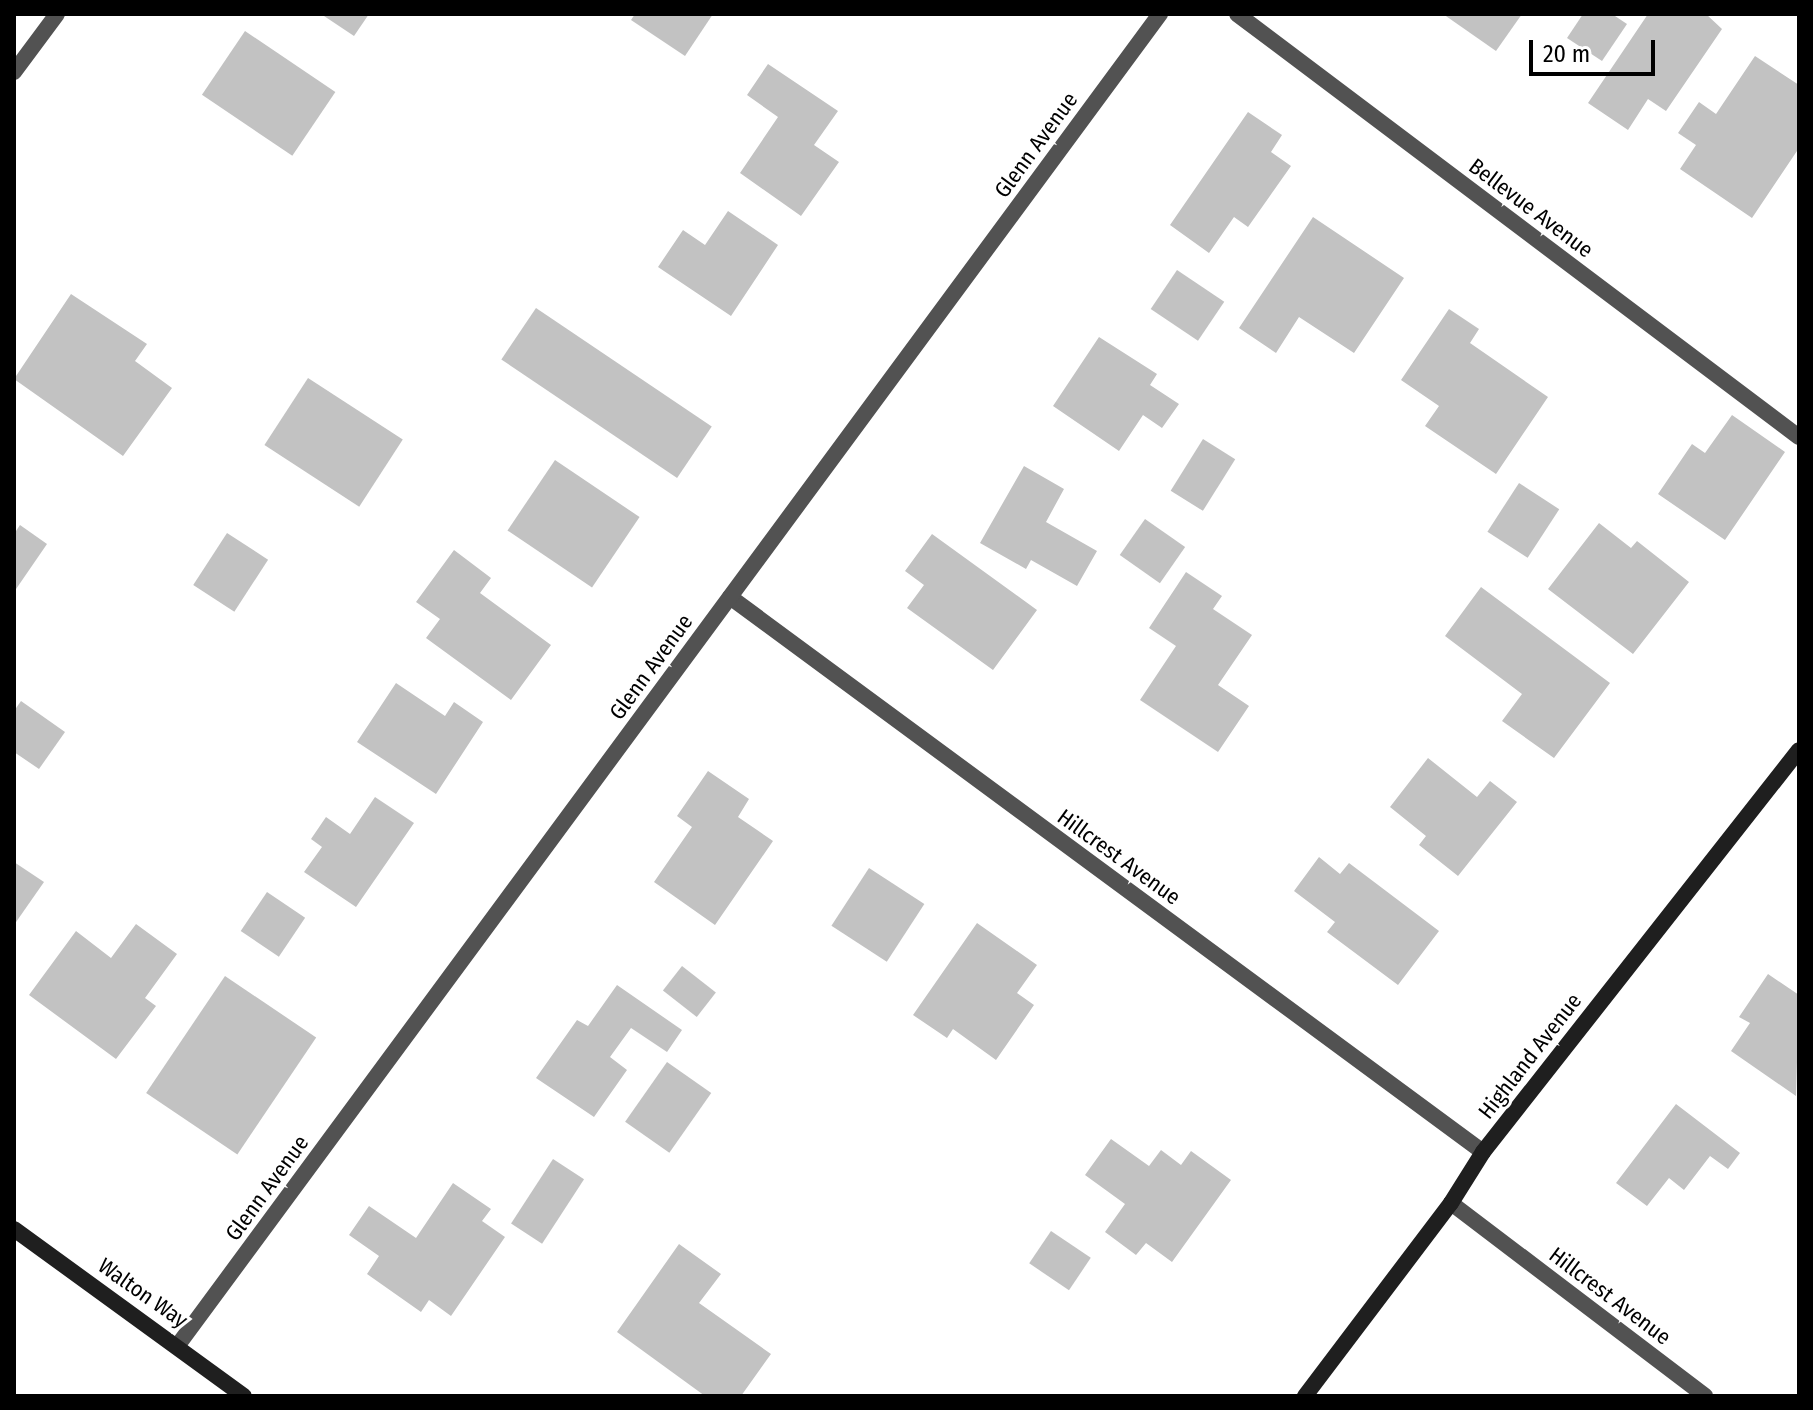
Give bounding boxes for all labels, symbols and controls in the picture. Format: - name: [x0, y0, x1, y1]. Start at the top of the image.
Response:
- scale bar: [1533, 24, 1659, 74]
- text: 20 m: [1543, 40, 1590, 68]
- street label: Glenn Avenue: [989, 87, 1083, 203]
- street label: Bellevue Avenue: [1464, 153, 1598, 263]
- street label: Glenn Avenue: [604, 609, 698, 725]
- street label: Hillcrest Avenue: [1052, 804, 1186, 910]
- street label: Highland Avenue: [1473, 988, 1587, 1124]
- street label: Glenn Avenue: [220, 1130, 314, 1246]
- street label: Hillcrest Avenue: [1544, 1242, 1676, 1350]
- street label: Walton Way: [93, 1253, 193, 1333]

